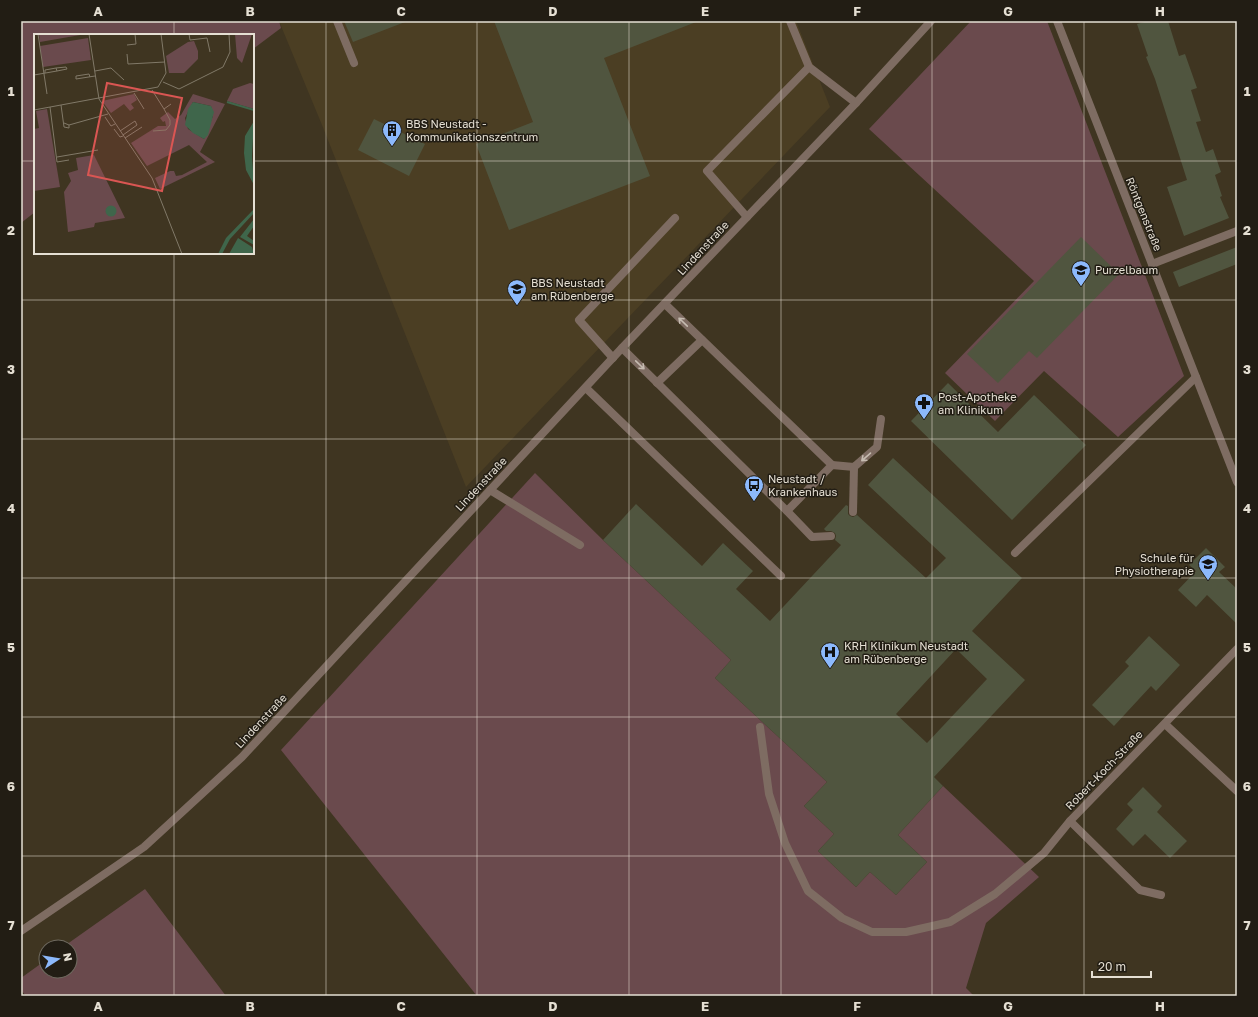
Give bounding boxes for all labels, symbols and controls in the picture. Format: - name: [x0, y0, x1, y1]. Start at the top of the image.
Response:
- text: A: [93, 3, 103, 19]
- text: B: [245, 3, 255, 19]
- text: C: [396, 3, 406, 19]
- text: D: [548, 3, 558, 19]
- text: E: [701, 3, 709, 19]
- text: F: [853, 3, 861, 19]
- text: G: [1003, 3, 1013, 19]
- text: H: [1155, 3, 1165, 19]
- inset map: [34, 34, 254, 254]
- text: 1: [8, 83, 15, 99]
- text: 1: [1244, 83, 1251, 99]
- place label: BBS Neustadt - Kommunikationszentrum: [406, 117, 538, 143]
- building icon: BBS Neustadt - Kommunikationszentrum: [381, 119, 403, 147]
- street label: Röntgenstraße: [1124, 175, 1165, 253]
- street label: Lindenstraße: [674, 218, 731, 277]
- text: 2: [7, 222, 15, 238]
- text: 2: [1243, 222, 1251, 238]
- school or university icon: Purzelbaum: [1070, 259, 1092, 287]
- place label: Purzelbaum: [1095, 263, 1158, 276]
- place label: BBS Neustadt am Rübenberge: [531, 276, 614, 302]
- school or university icon: BBS Neustadt am Rübenberge: [506, 278, 528, 306]
- one-way arrow: [678, 317, 688, 327]
- one-way arrow: [635, 360, 645, 370]
- text: 3: [7, 361, 15, 377]
- text: 3: [1243, 361, 1251, 377]
- place label: Post-Apotheke am Klinikum: [938, 390, 1017, 416]
- pharmacy icon: Post-Apotheke am Klinikum: [913, 392, 935, 420]
- one-way arrow: [860, 453, 871, 462]
- street label: Lindenstraße: [452, 454, 509, 513]
- place label: Neustadt / Krankenhaus: [768, 472, 838, 498]
- bus stop icon: Neustadt / Krankenhaus: [743, 474, 765, 502]
- text: 4: [7, 500, 15, 516]
- text: 4: [1243, 500, 1251, 516]
- place label: Schule für Physiotherapie: [1115, 551, 1195, 577]
- school or university icon: Schule für Physiotherapie: [1197, 553, 1219, 581]
- text: 5: [7, 639, 15, 655]
- place label: KRH Klinikum Neustadt am Rübenberge: [844, 639, 968, 665]
- text: 5: [1243, 639, 1251, 655]
- hospital icon: KRH Klinikum Neustadt am Rübenberge: [819, 641, 841, 669]
- street label: Lindenstraße: [232, 691, 289, 750]
- street label: Robert-Koch-Straße: [1062, 727, 1145, 812]
- text: 6: [7, 778, 15, 794]
- text: 6: [1243, 778, 1251, 794]
- text: 7: [7, 917, 15, 933]
- text: 7: [1243, 917, 1251, 933]
- north arrow: [38, 939, 78, 979]
- text: N: [61, 951, 75, 962]
- scale bar: [1092, 953, 1151, 979]
- text: 20 m: [1098, 959, 1126, 974]
- text: A: [93, 998, 103, 1014]
- text: B: [245, 998, 255, 1014]
- text: C: [396, 998, 406, 1014]
- text: D: [548, 998, 558, 1014]
- text: E: [701, 998, 709, 1014]
- text: F: [853, 998, 861, 1014]
- text: G: [1003, 998, 1013, 1014]
- text: H: [1155, 998, 1165, 1014]

